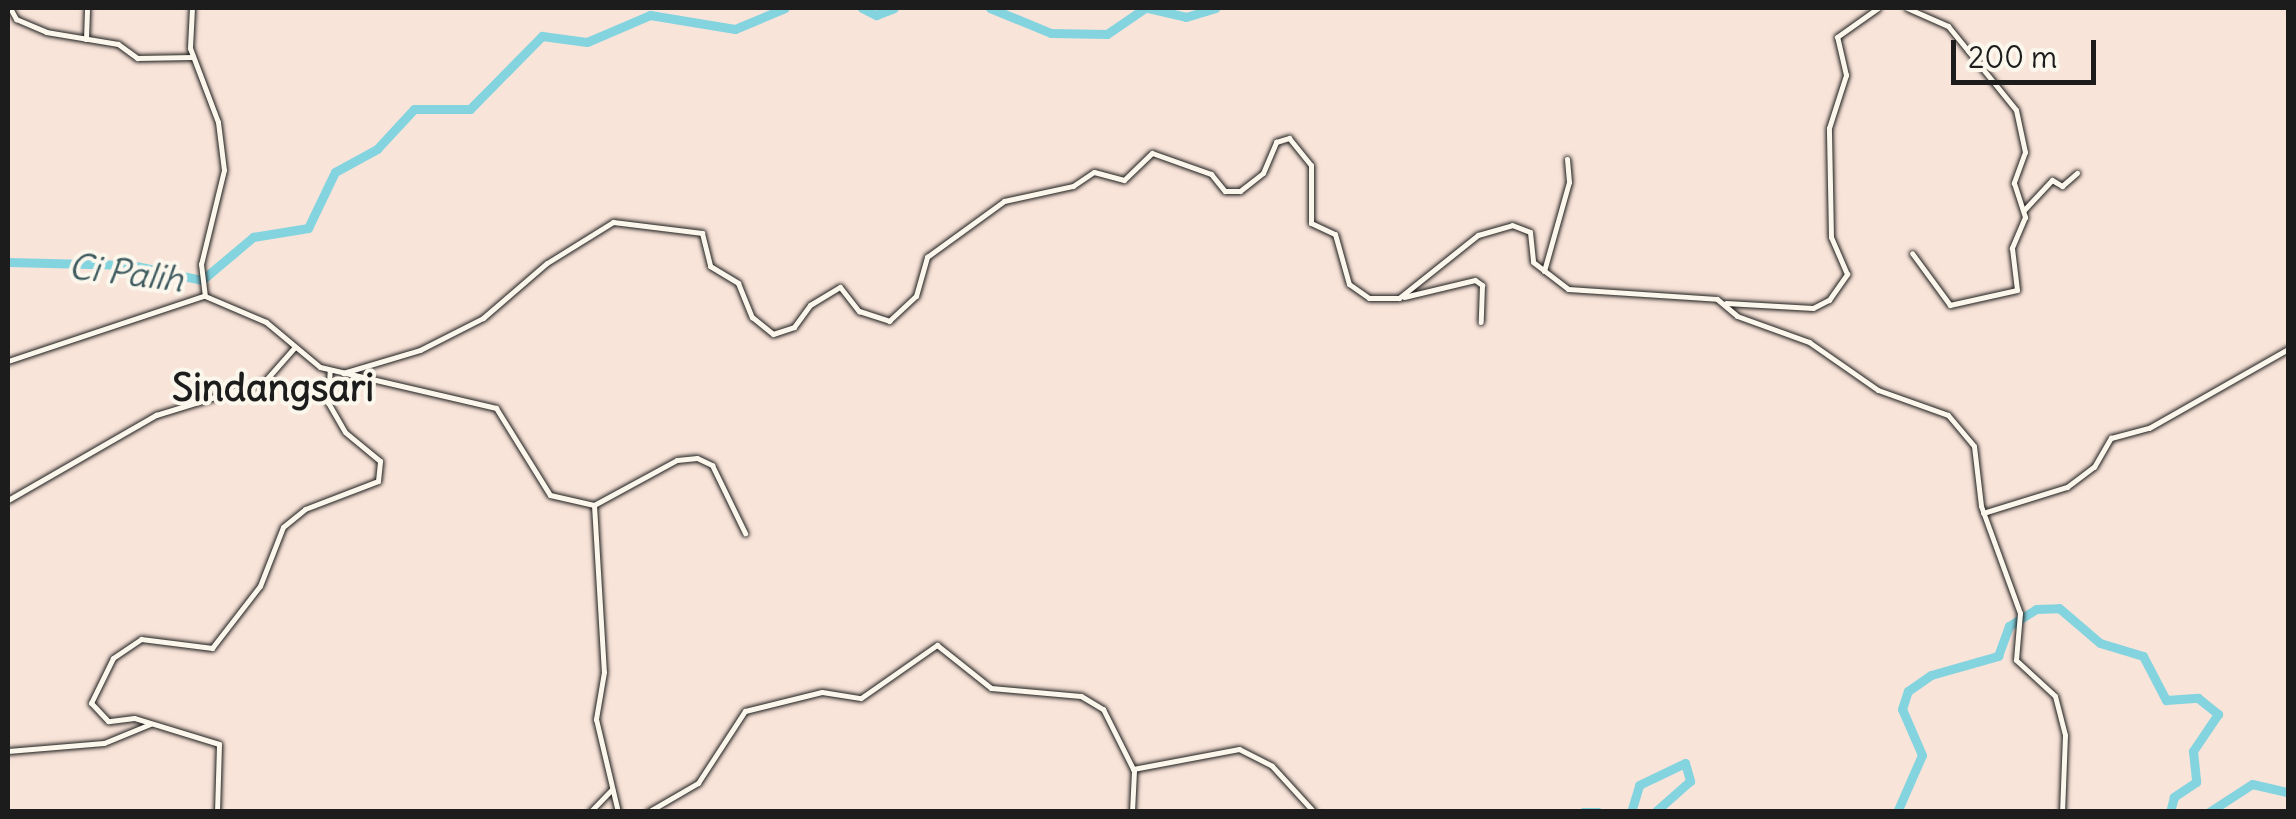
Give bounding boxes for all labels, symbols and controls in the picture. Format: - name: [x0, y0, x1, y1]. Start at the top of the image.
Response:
- scale bar: [1956, 20, 2101, 82]
- text: 200 m: [1968, 38, 2057, 76]
- water label: Ci Palih: [66, 244, 186, 300]
- district label: Sindangsari: [172, 365, 374, 411]

